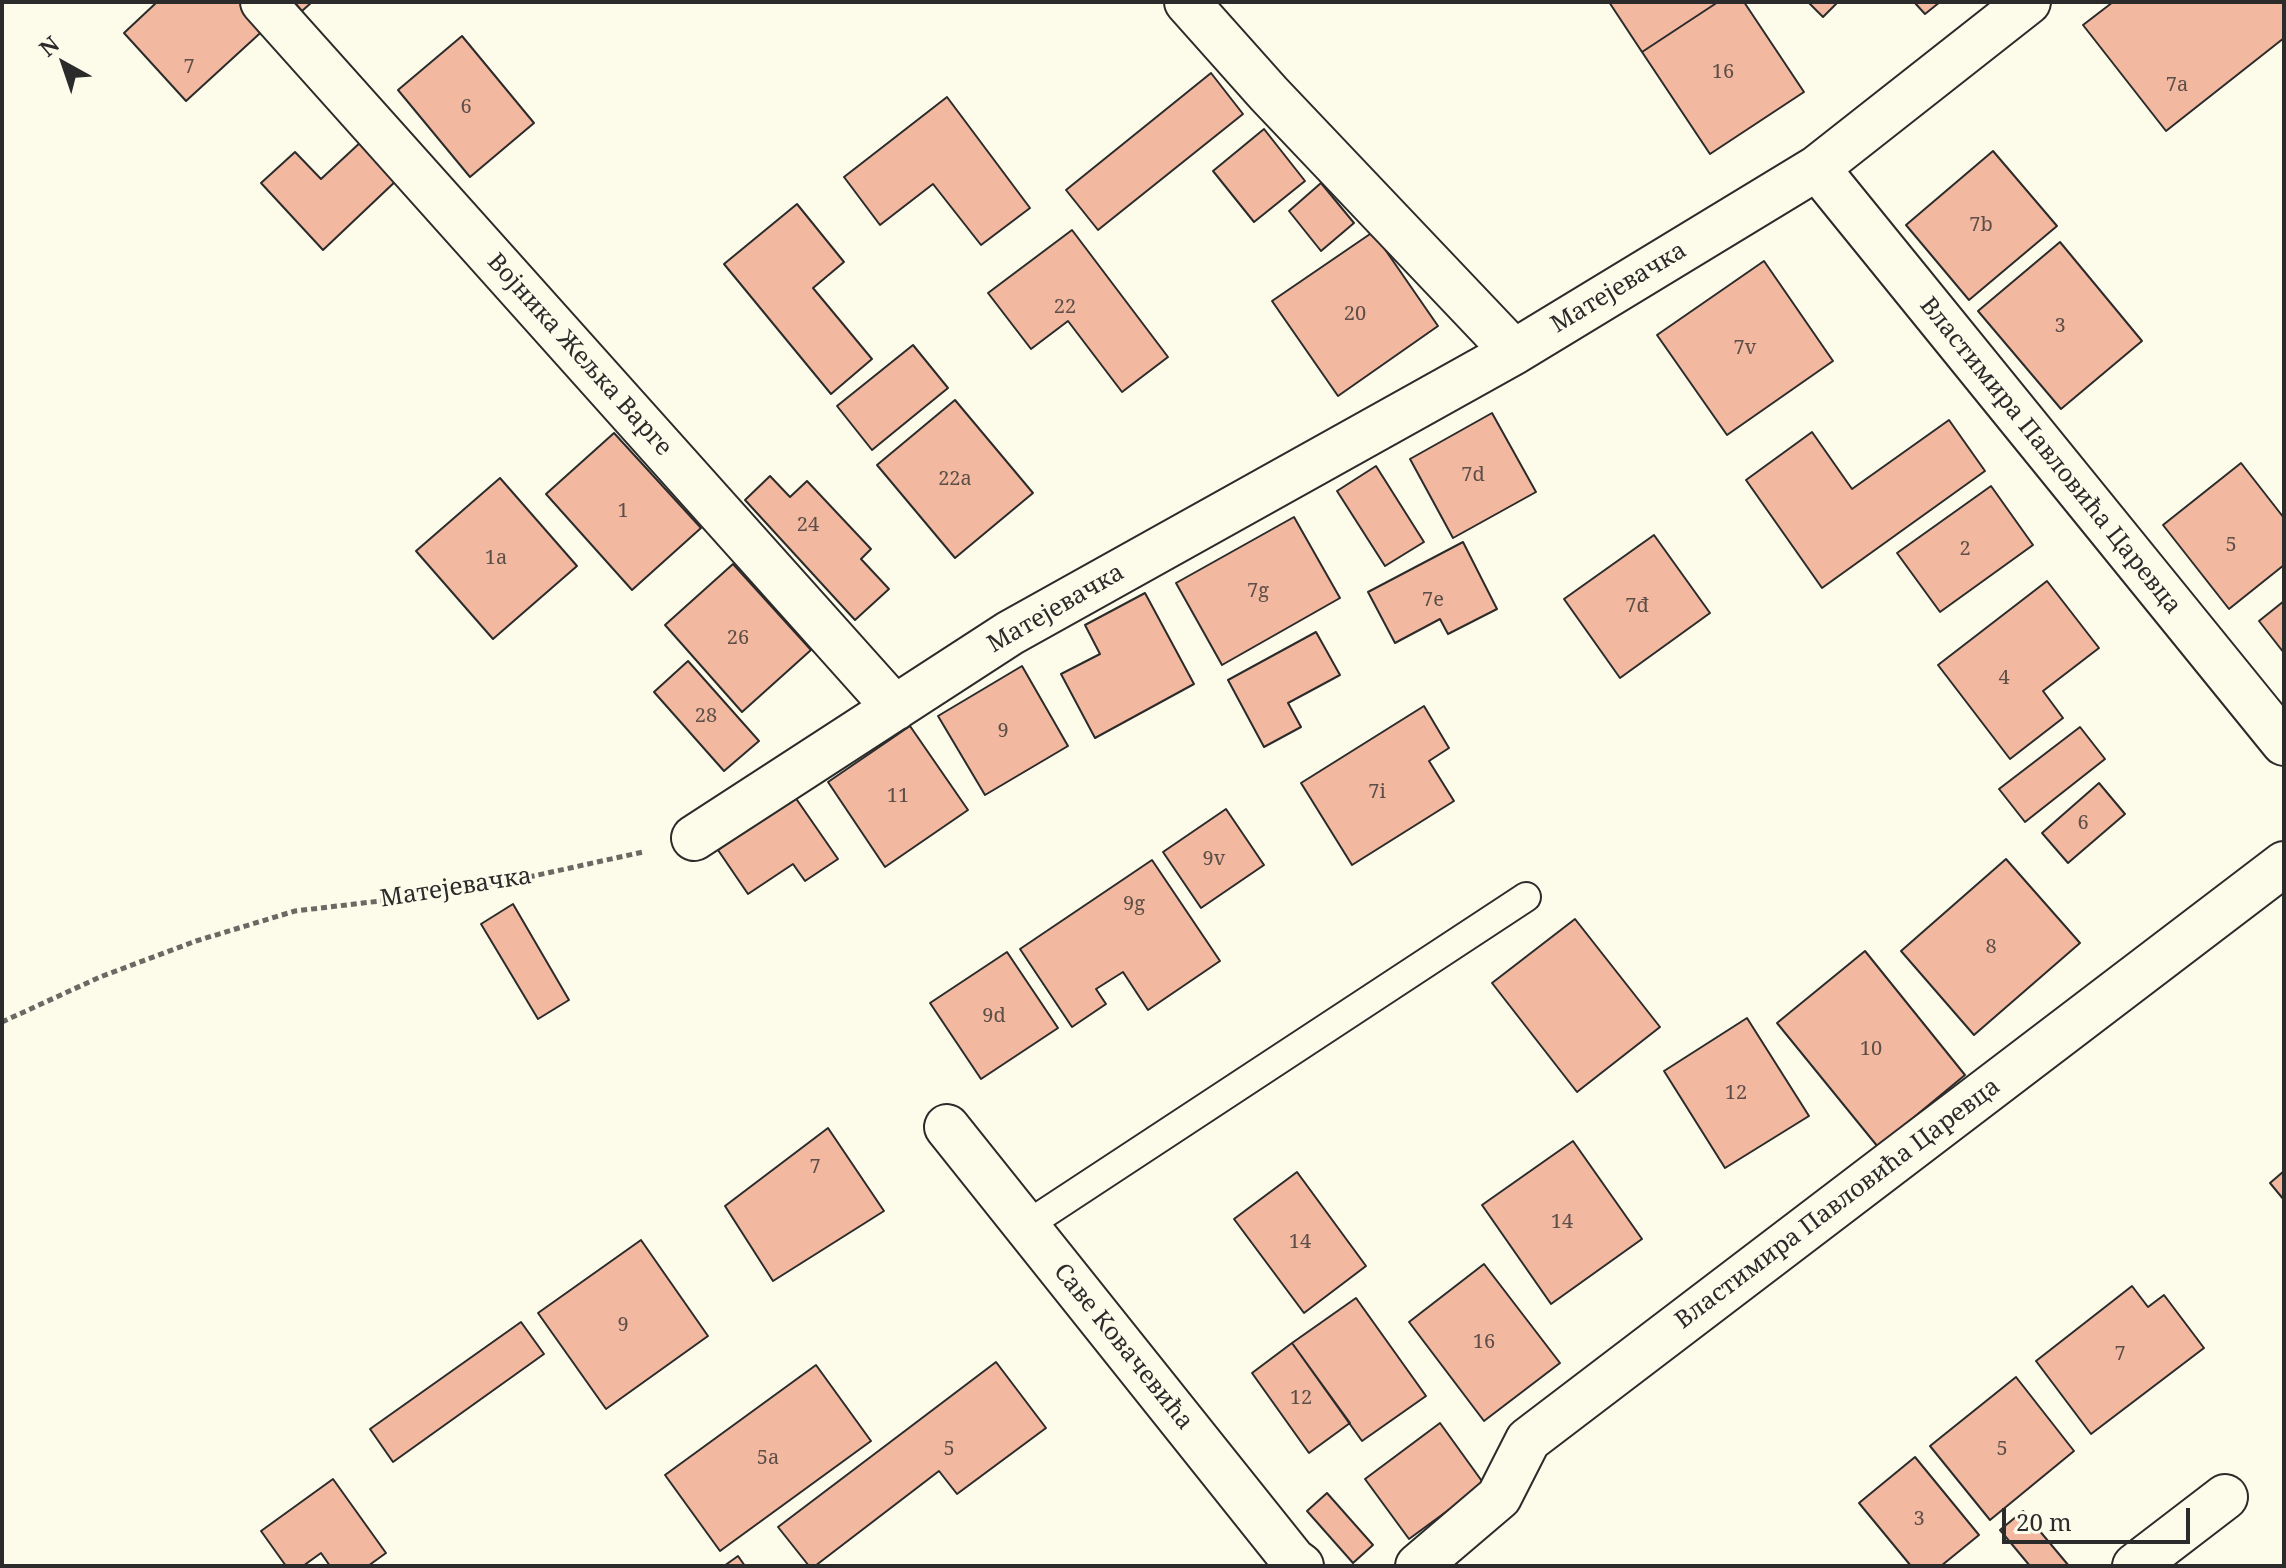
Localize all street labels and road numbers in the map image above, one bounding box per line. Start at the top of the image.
street label: Матејевачка [1546,236,1692,340]
street label: Војника Жељка Варге [481,248,677,462]
street label: Властимира Павловића Царевца [1913,292,2187,620]
street label: Матејевачка [983,558,1129,660]
street label: Матејевачка [378,862,534,914]
street label: Властимира Павловића Царевца [1670,1072,2006,1336]
street label: Саве Ковачевића [1047,1258,1199,1436]

